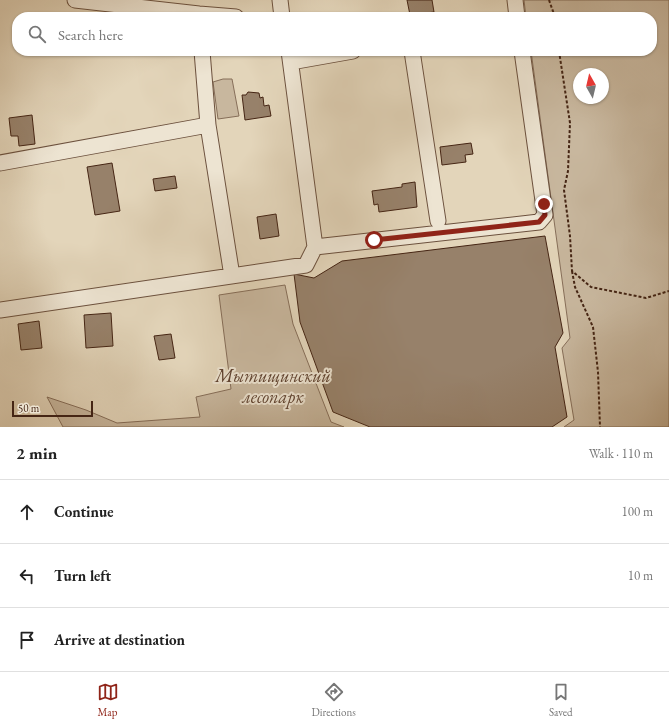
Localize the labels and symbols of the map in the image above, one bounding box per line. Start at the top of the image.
north arrow [573,68,609,104]
route end [535,195,553,213]
route start [365,231,383,249]
park label: Мытищинский лесопарк [214,364,331,409]
scale bar [12,399,93,418]

